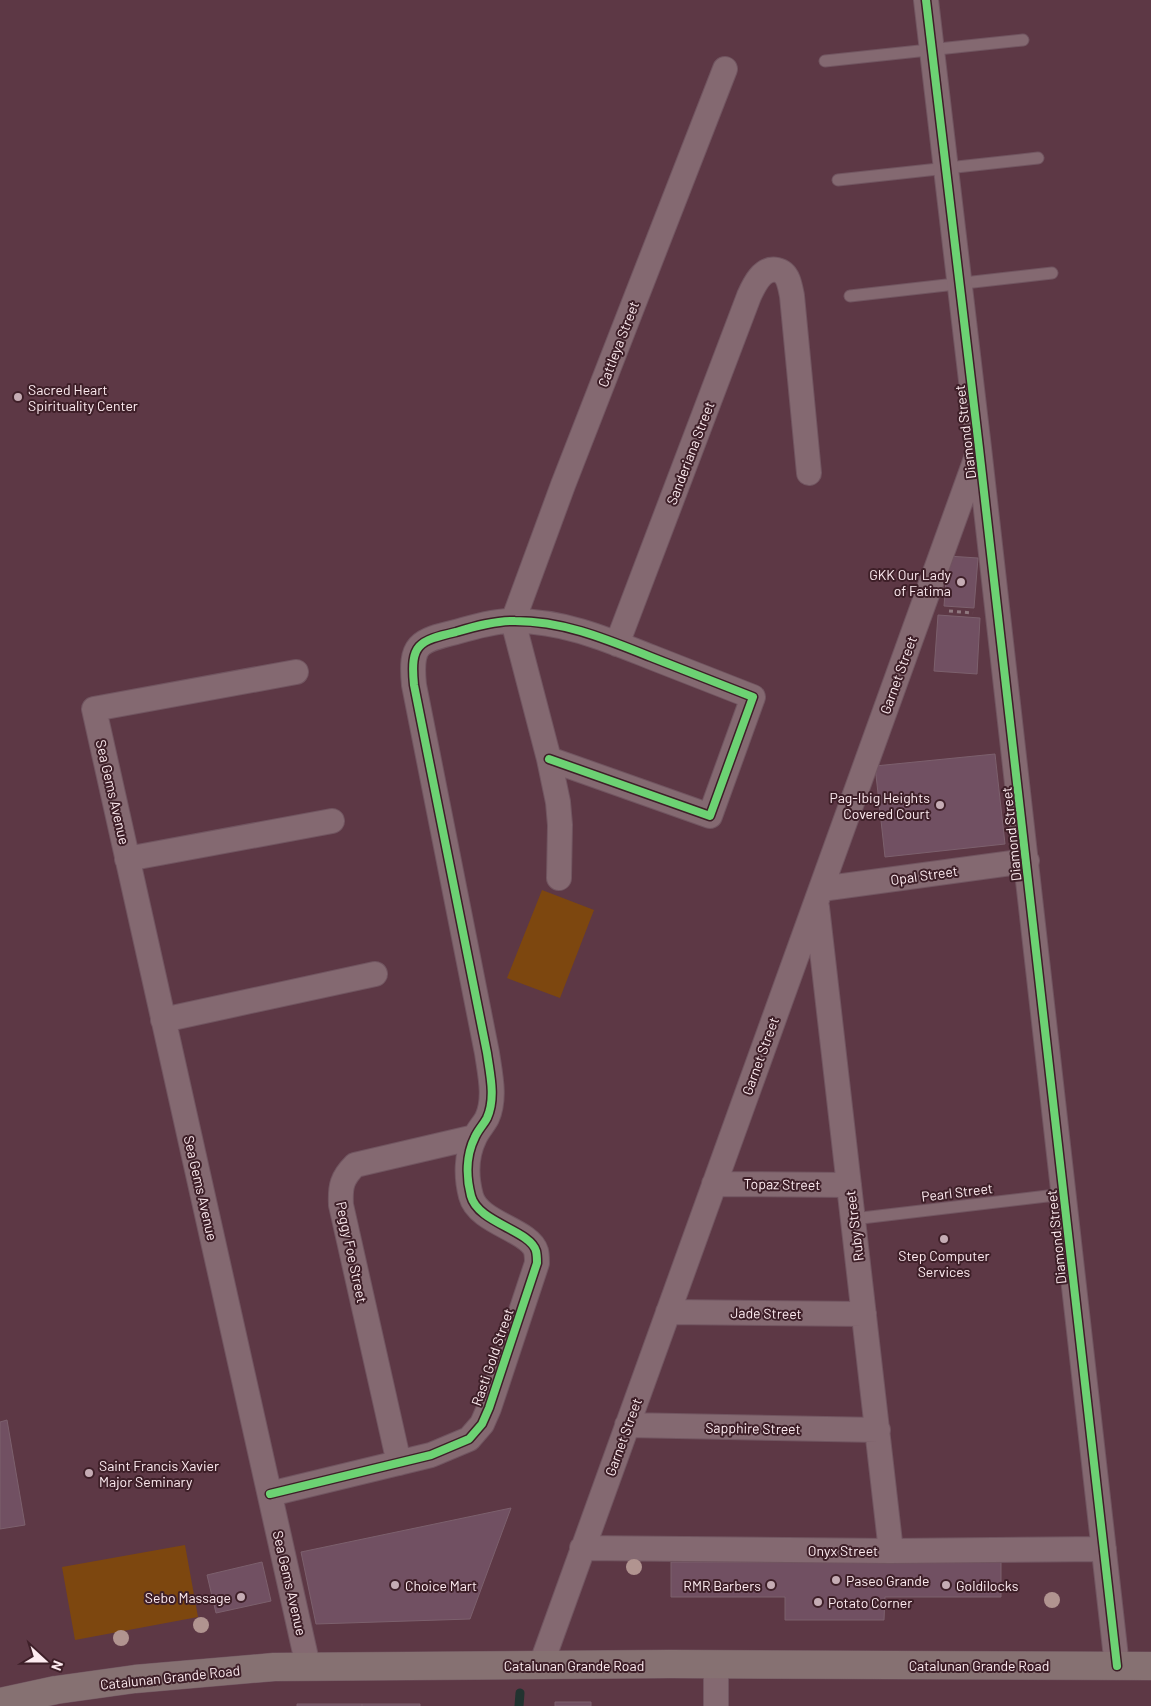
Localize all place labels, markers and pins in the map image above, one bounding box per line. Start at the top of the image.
place label: Sacred Heart Spirituality Center [28,381,138,414]
marker: Sacred Heart Spirituality Center [12,391,24,403]
place label: GKK Our Lady of Fatima [869,566,952,599]
marker: GKK Our Lady of Fatima [955,576,967,588]
place label: Pag-Ibig Heights Covered Court [829,789,930,822]
marker: Pag-Ibig Heights Covered Court [934,799,946,811]
marker: Step Computer Services [938,1233,950,1245]
place label: Step Computer Services [898,1247,990,1280]
place label: Saint Francis Xavier Major Seminary [99,1457,219,1490]
marker: Saint Francis Xavier Major Seminary [83,1467,95,1479]
place label: Paseo Grande [846,1572,929,1589]
marker: Paseo Grande [830,1574,842,1586]
place label: Choice Mart [405,1577,477,1594]
place label: RMR Barbers [683,1577,761,1594]
place label: Goldilocks [956,1577,1019,1594]
marker: Choice Mart [389,1579,401,1591]
marker: RMR Barbers [765,1579,777,1591]
marker: Goldilocks [940,1579,952,1591]
place label: Sebo Massage [145,1589,231,1606]
marker: Sebo Massage [235,1591,247,1603]
place label: Potato Corner [828,1594,912,1611]
marker: Potato Corner [812,1596,824,1608]

